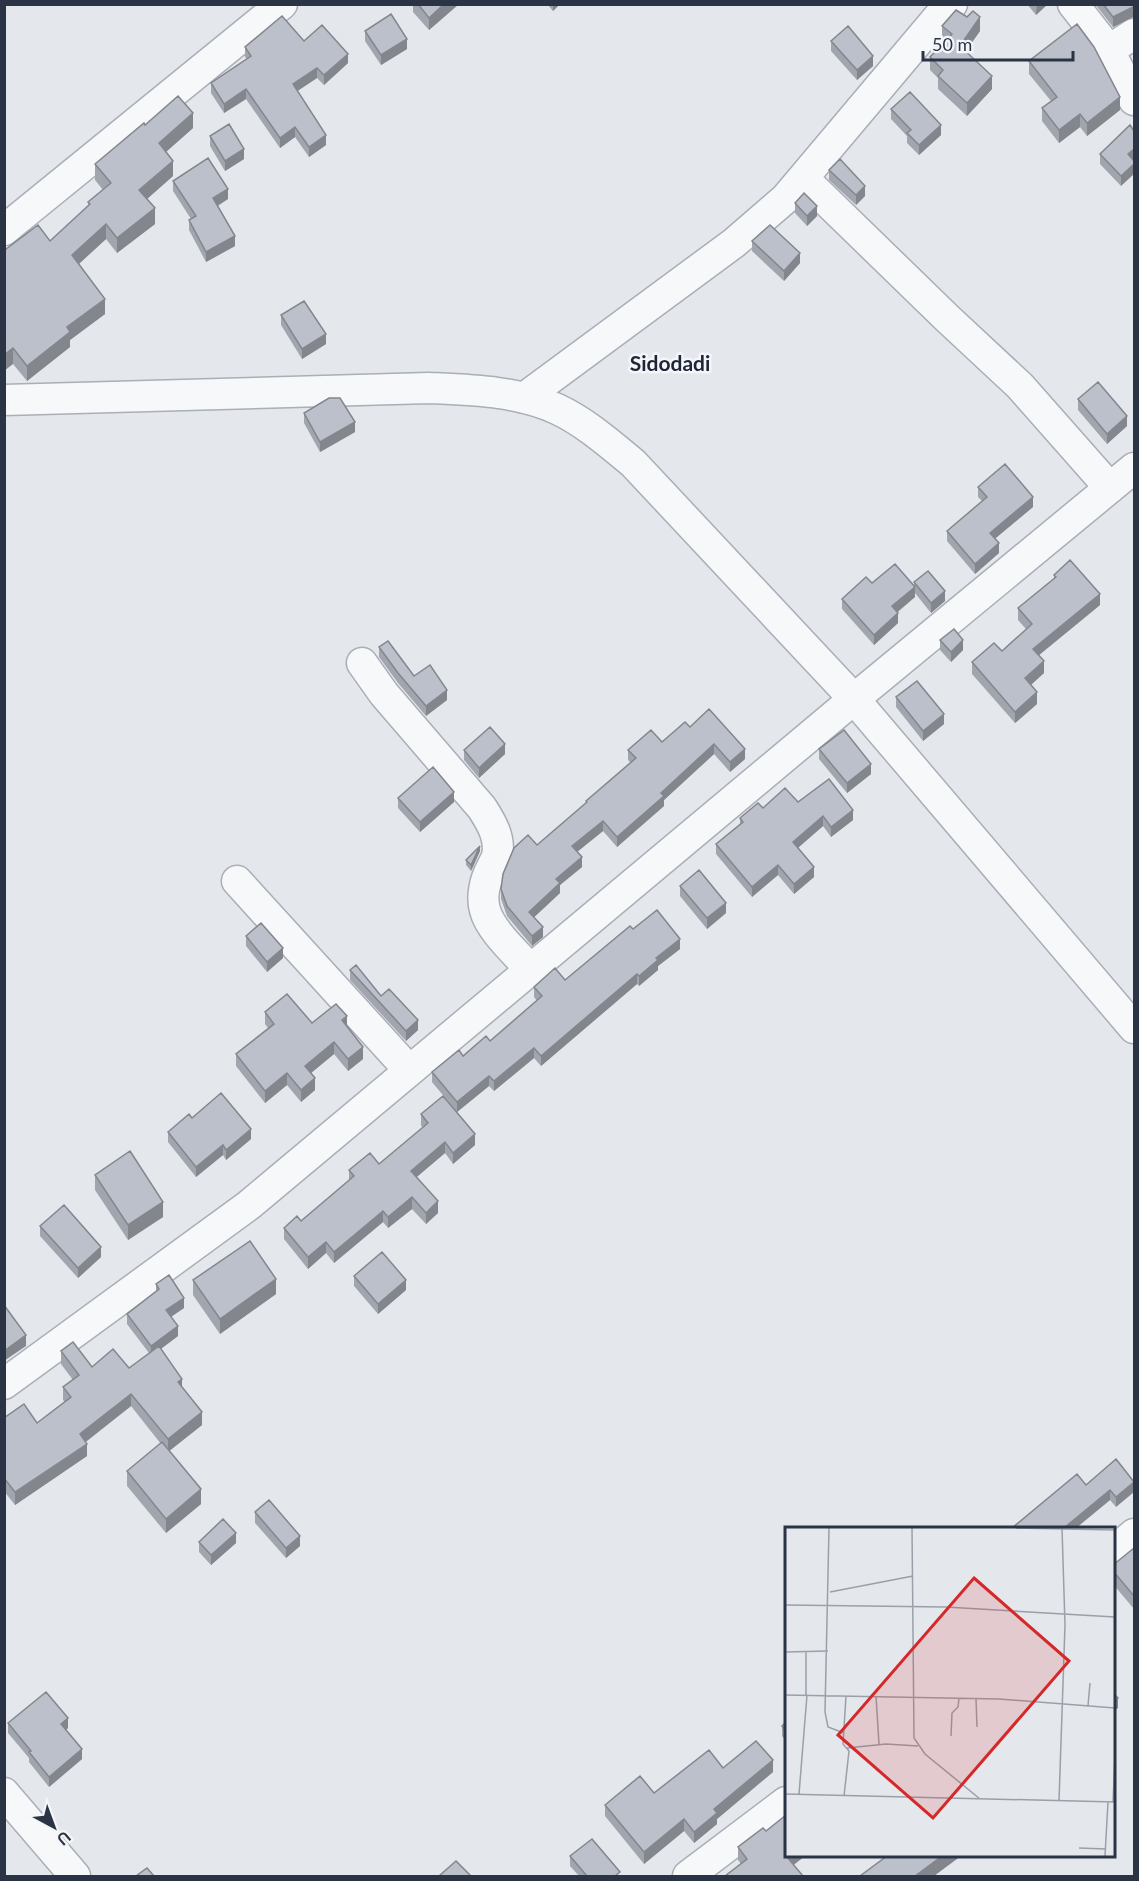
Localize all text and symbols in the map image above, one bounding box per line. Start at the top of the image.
scale bar [923,24,1073,62]
text: 50 m [932,33,972,55]
district label: Sidodadi [630,350,710,375]
inset map [785,1527,1115,1857]
north arrow [24,1797,84,1857]
text: U [53,1828,75,1850]

